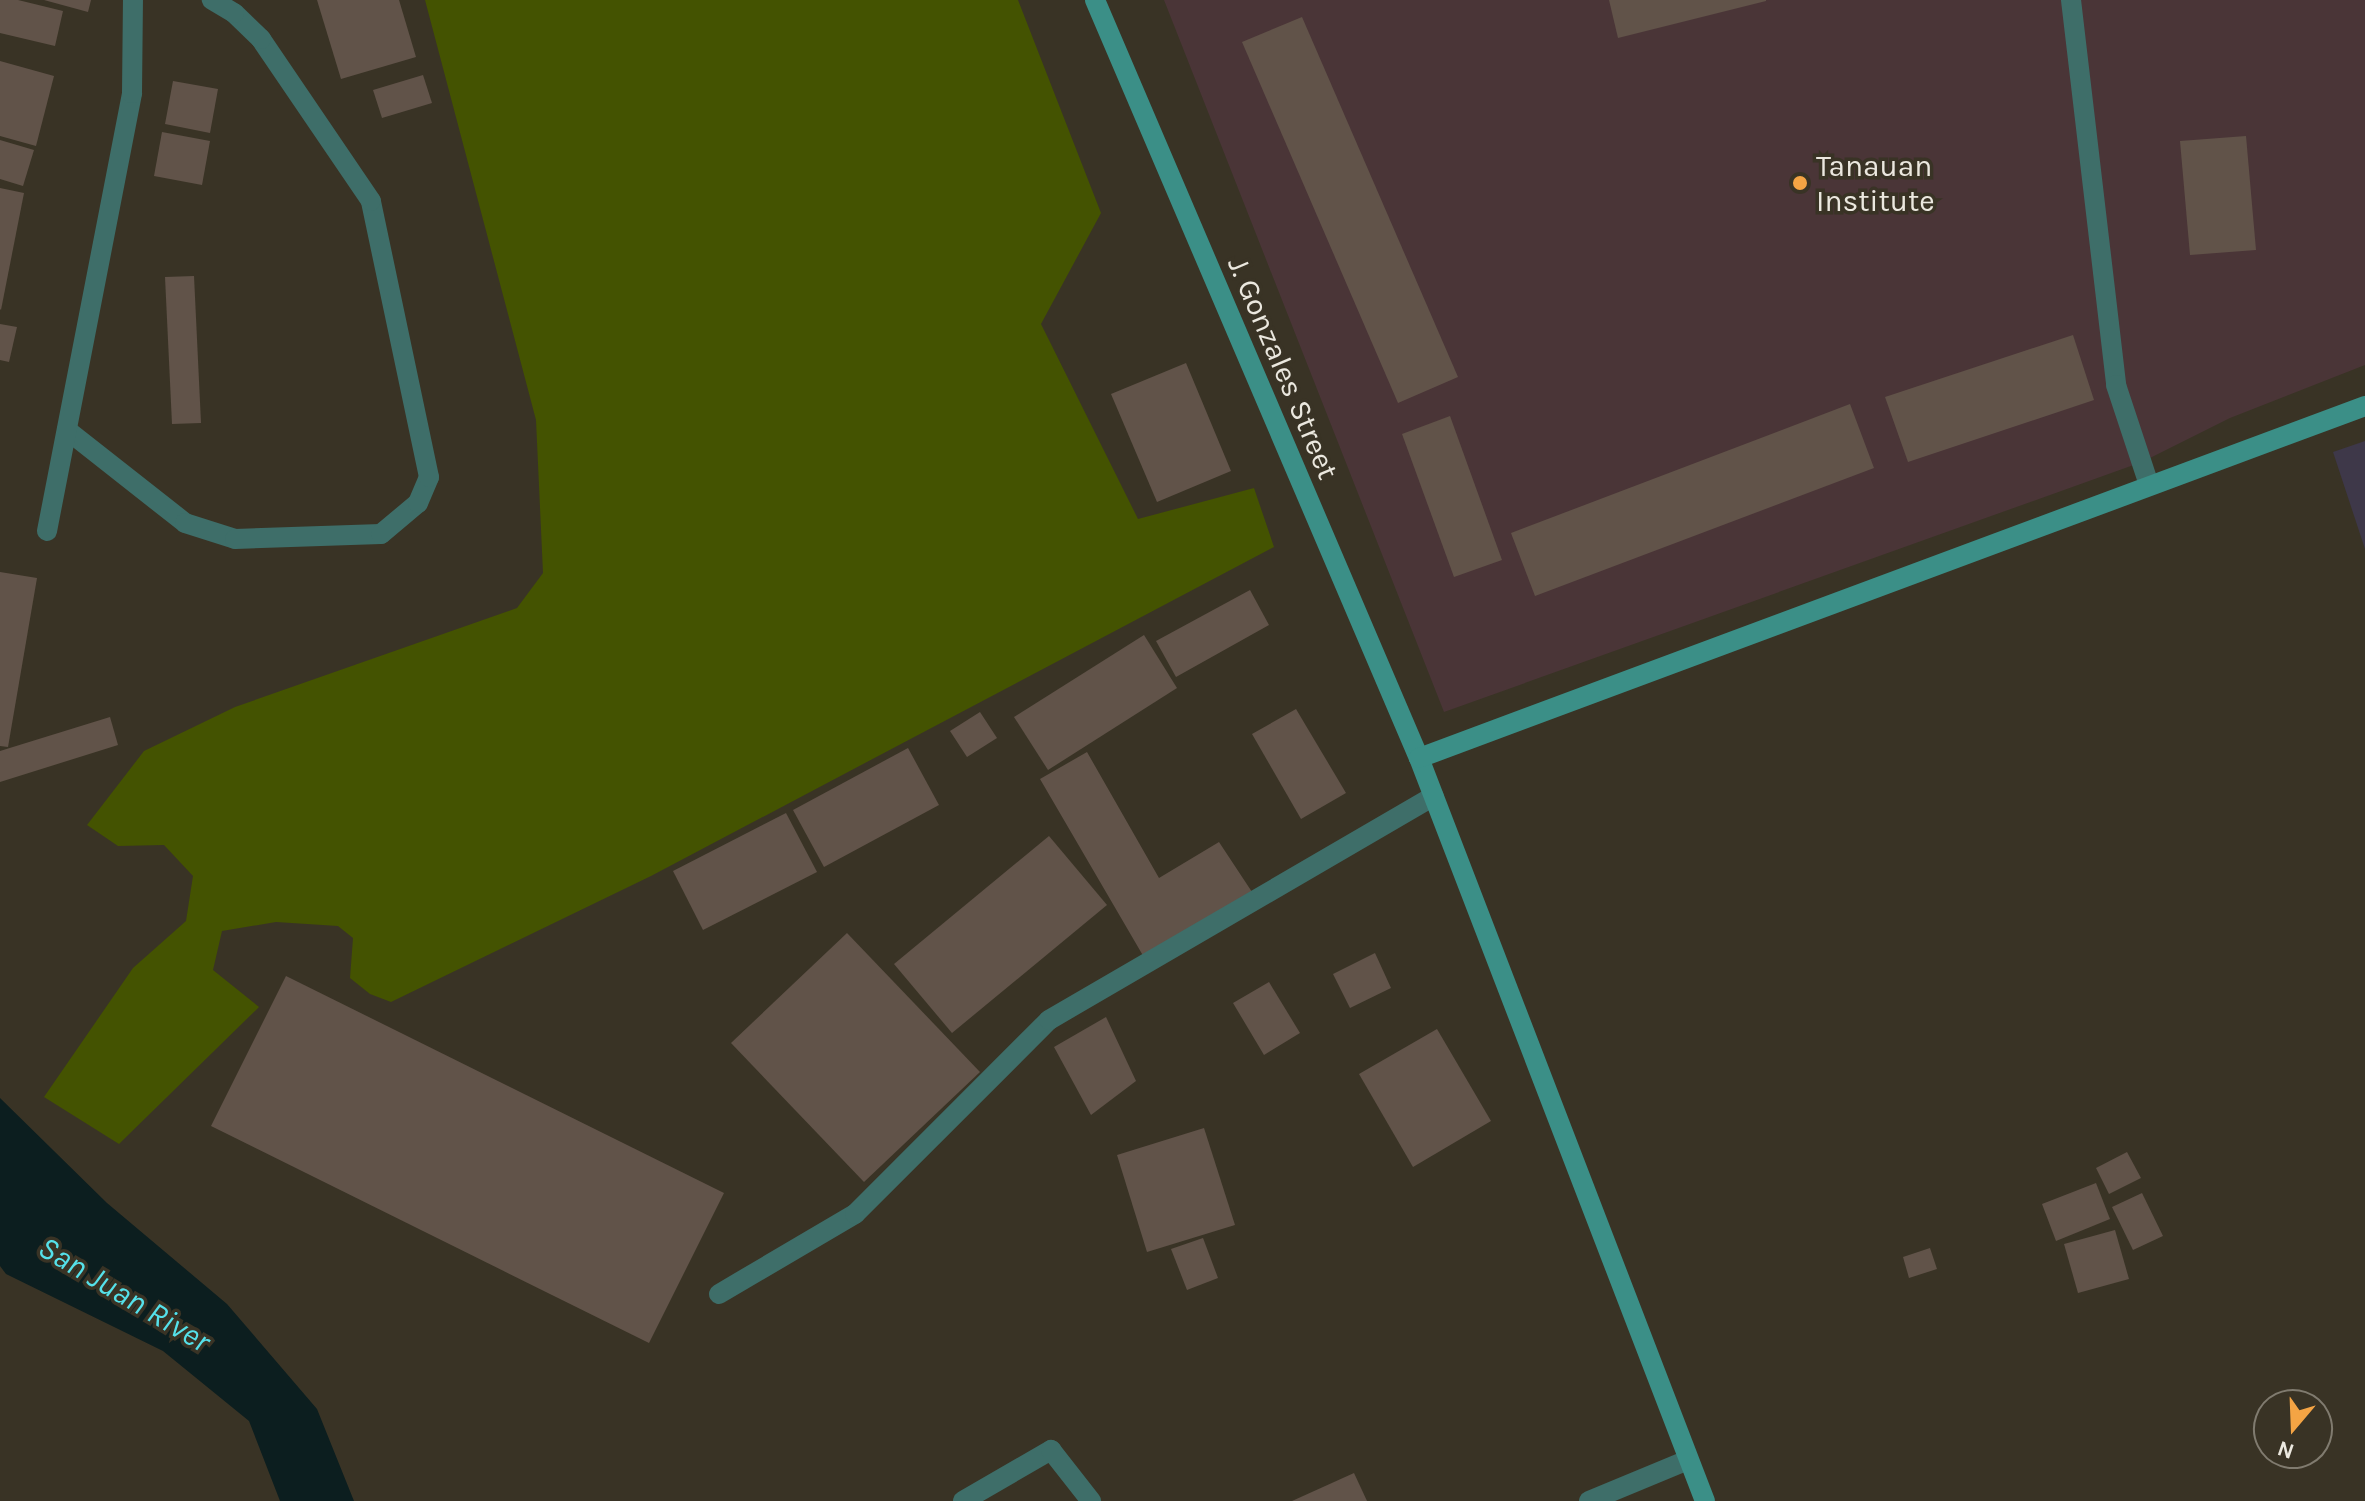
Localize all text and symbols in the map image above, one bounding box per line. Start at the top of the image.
place label: Tanauan Institute [1816,148,1935,218]
marker: Tanauan Institute [1791,174,1809,192]
street label: J. Gonzales Street [1220,251,1346,485]
water label: San Juan River [31,1229,217,1361]
north arrow [2253,1389,2333,1469]
text: N [2274,1435,2298,1465]

